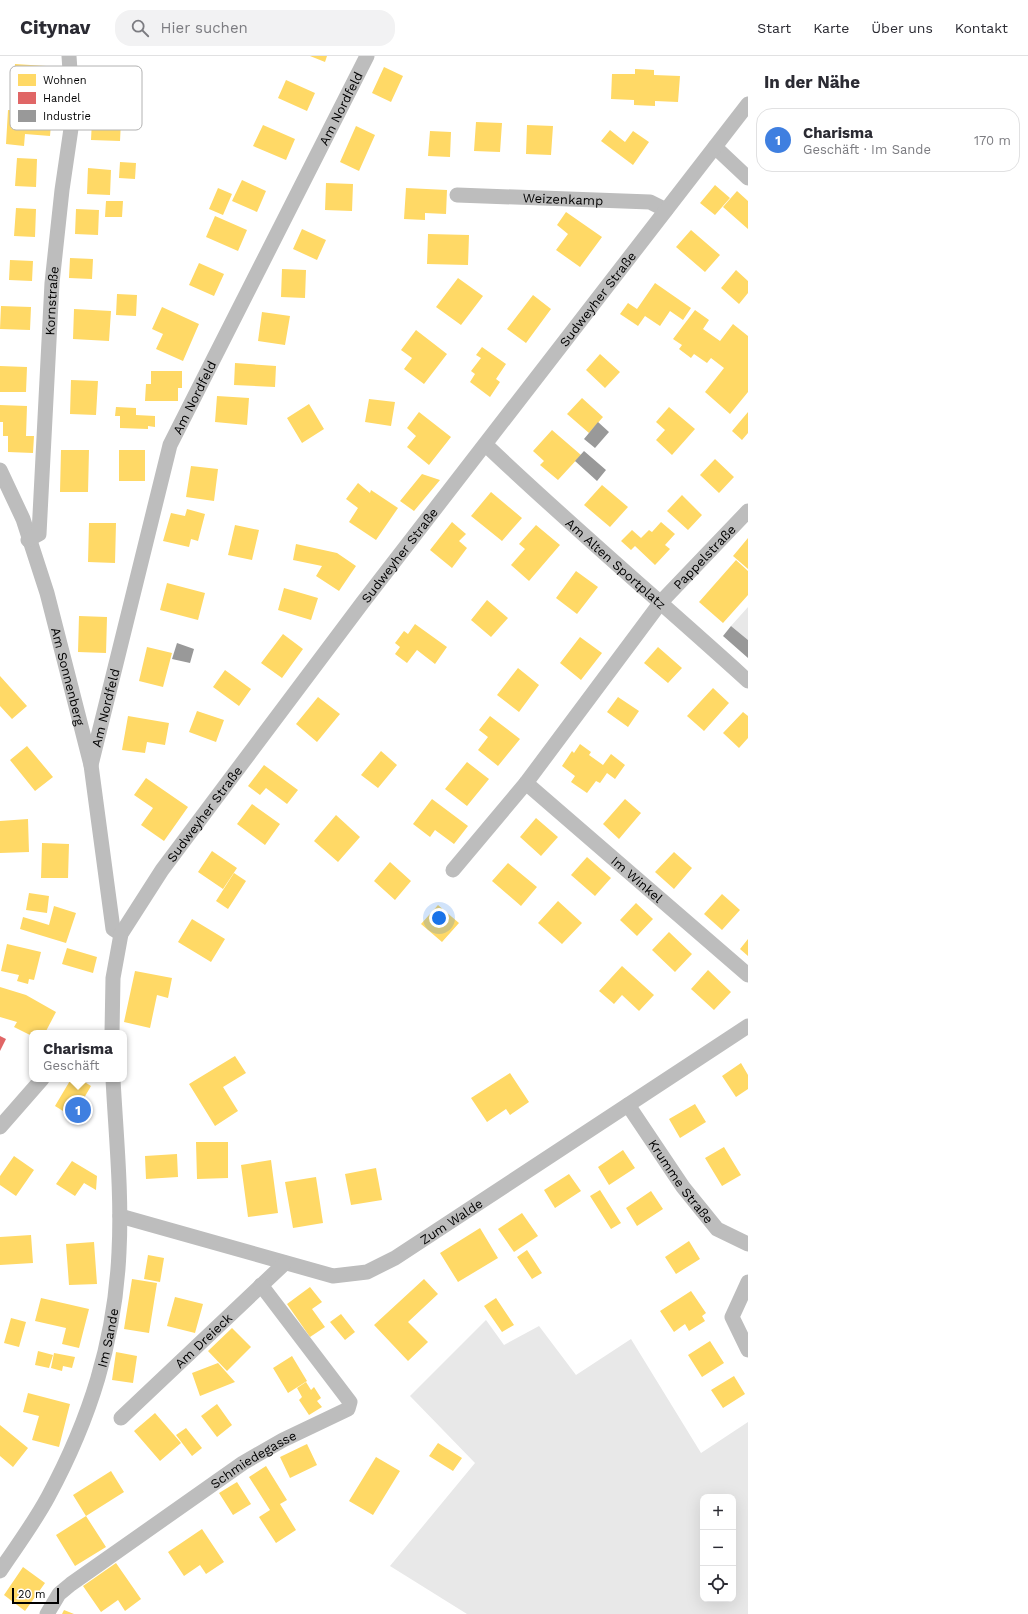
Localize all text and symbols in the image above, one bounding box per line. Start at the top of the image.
search box [115,10,395,46]
text: Citynav [20,16,91,39]
icon: search [129,17,151,39]
text: Hier suchen [161,19,248,37]
text: Start [757,20,791,36]
text: Karte [813,20,849,36]
text: Über uns [871,20,933,36]
text: Kontakt [955,20,1008,36]
legend [10,66,142,130]
street label: Am Nordfeld [316,69,365,148]
text: In der Nähe [764,72,860,92]
text: Wohnen [43,74,87,87]
text: Handel [43,92,81,105]
text: Industrie [43,110,91,123]
text: Charisma [803,124,873,142]
text: 1 [775,133,781,148]
text: 170 m [974,133,1011,148]
text: Geschäft · Im Sande [803,142,931,157]
street label: Weizenkamp [522,190,603,208]
street label: Sudweyher Straße [556,248,639,349]
street label: Kornstraße [42,265,61,336]
street label: Am Nordfeld [169,358,219,437]
street label: Sudweyher Straße [358,505,441,606]
street label: Am Alten Sportplatz [563,515,669,612]
street label: Pappelstraße [670,521,739,592]
street label: Am Sonnenberg [49,626,88,727]
street label: Am Nordfeld [88,667,122,749]
street label: Sudweyher Straße [163,763,245,865]
street label: Im Winkel [608,853,666,905]
your location [429,908,449,928]
popup [29,1030,127,1082]
text: Charisma [43,1040,113,1058]
text: Geschäft [43,1058,99,1073]
pin: 1 [65,1095,91,1125]
street label: Krumme Straße [646,1136,717,1226]
street label: Zum Walde [417,1195,485,1247]
street label: Im Sande [94,1307,121,1369]
street label: Am Dreieck [171,1309,235,1371]
street label: Schmiedegasse [207,1427,299,1491]
map controls [700,1494,736,1602]
button: + [700,1494,736,1530]
button: − [700,1530,736,1566]
button: locate [700,1566,736,1602]
scale bar [12,1586,59,1605]
text: 20 m [18,1588,46,1601]

